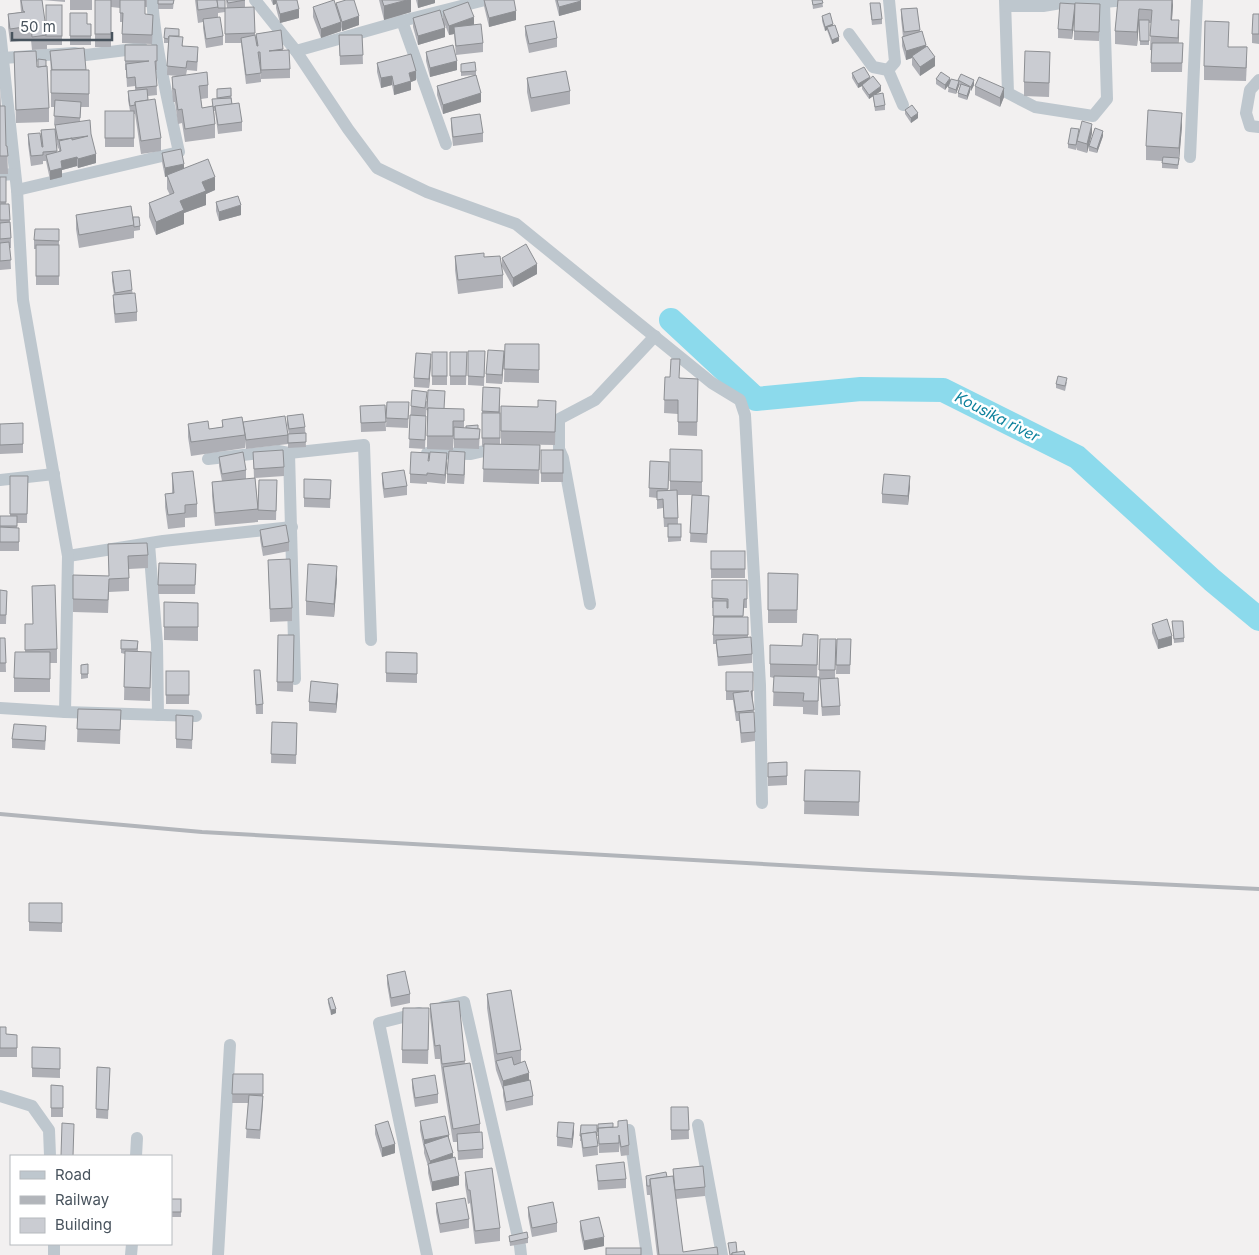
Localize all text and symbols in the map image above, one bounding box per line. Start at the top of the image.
scale bar [12,10,112,42]
text: 50 m [20,17,56,36]
water label: Kousika river [952,387,1043,446]
legend [10,1155,172,1245]
text: Road [55,1165,91,1184]
text: Railway [55,1190,110,1209]
text: Building [55,1215,112,1234]

